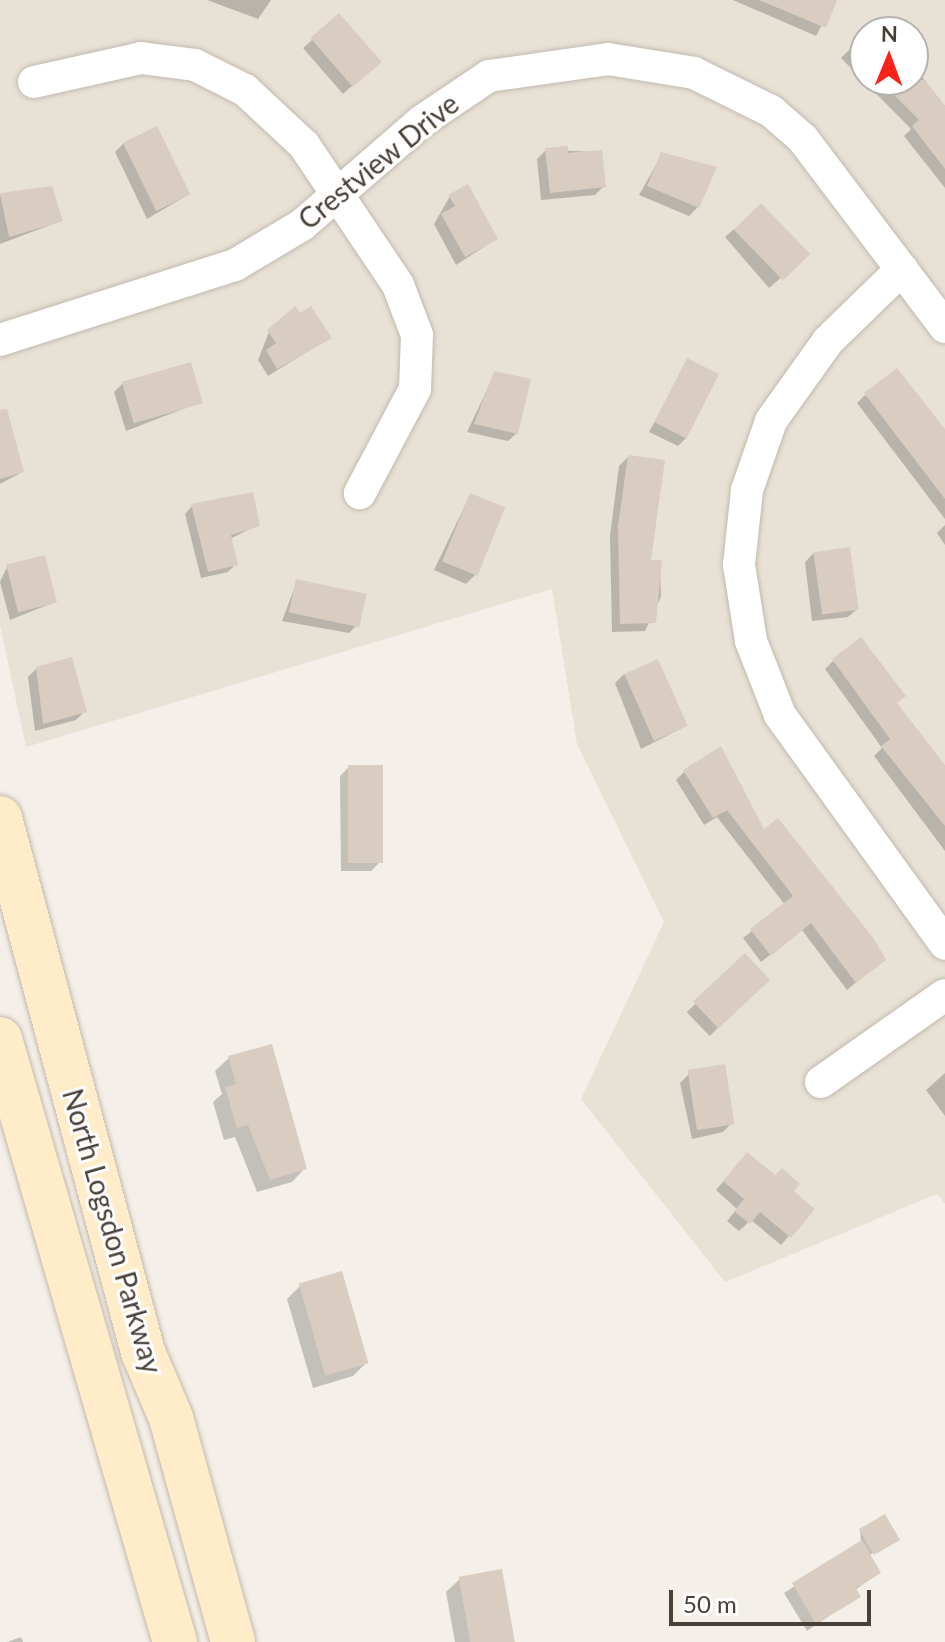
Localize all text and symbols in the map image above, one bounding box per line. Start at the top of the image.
north arrow [849,16,929,96]
text: N [881,20,898,47]
street label: Crestview Drive [291,86,465,236]
street label: North Logsdon Parkway [56,1085,170,1377]
scale bar [673,1574,875,1624]
text: 50 m [683,1589,737,1618]

